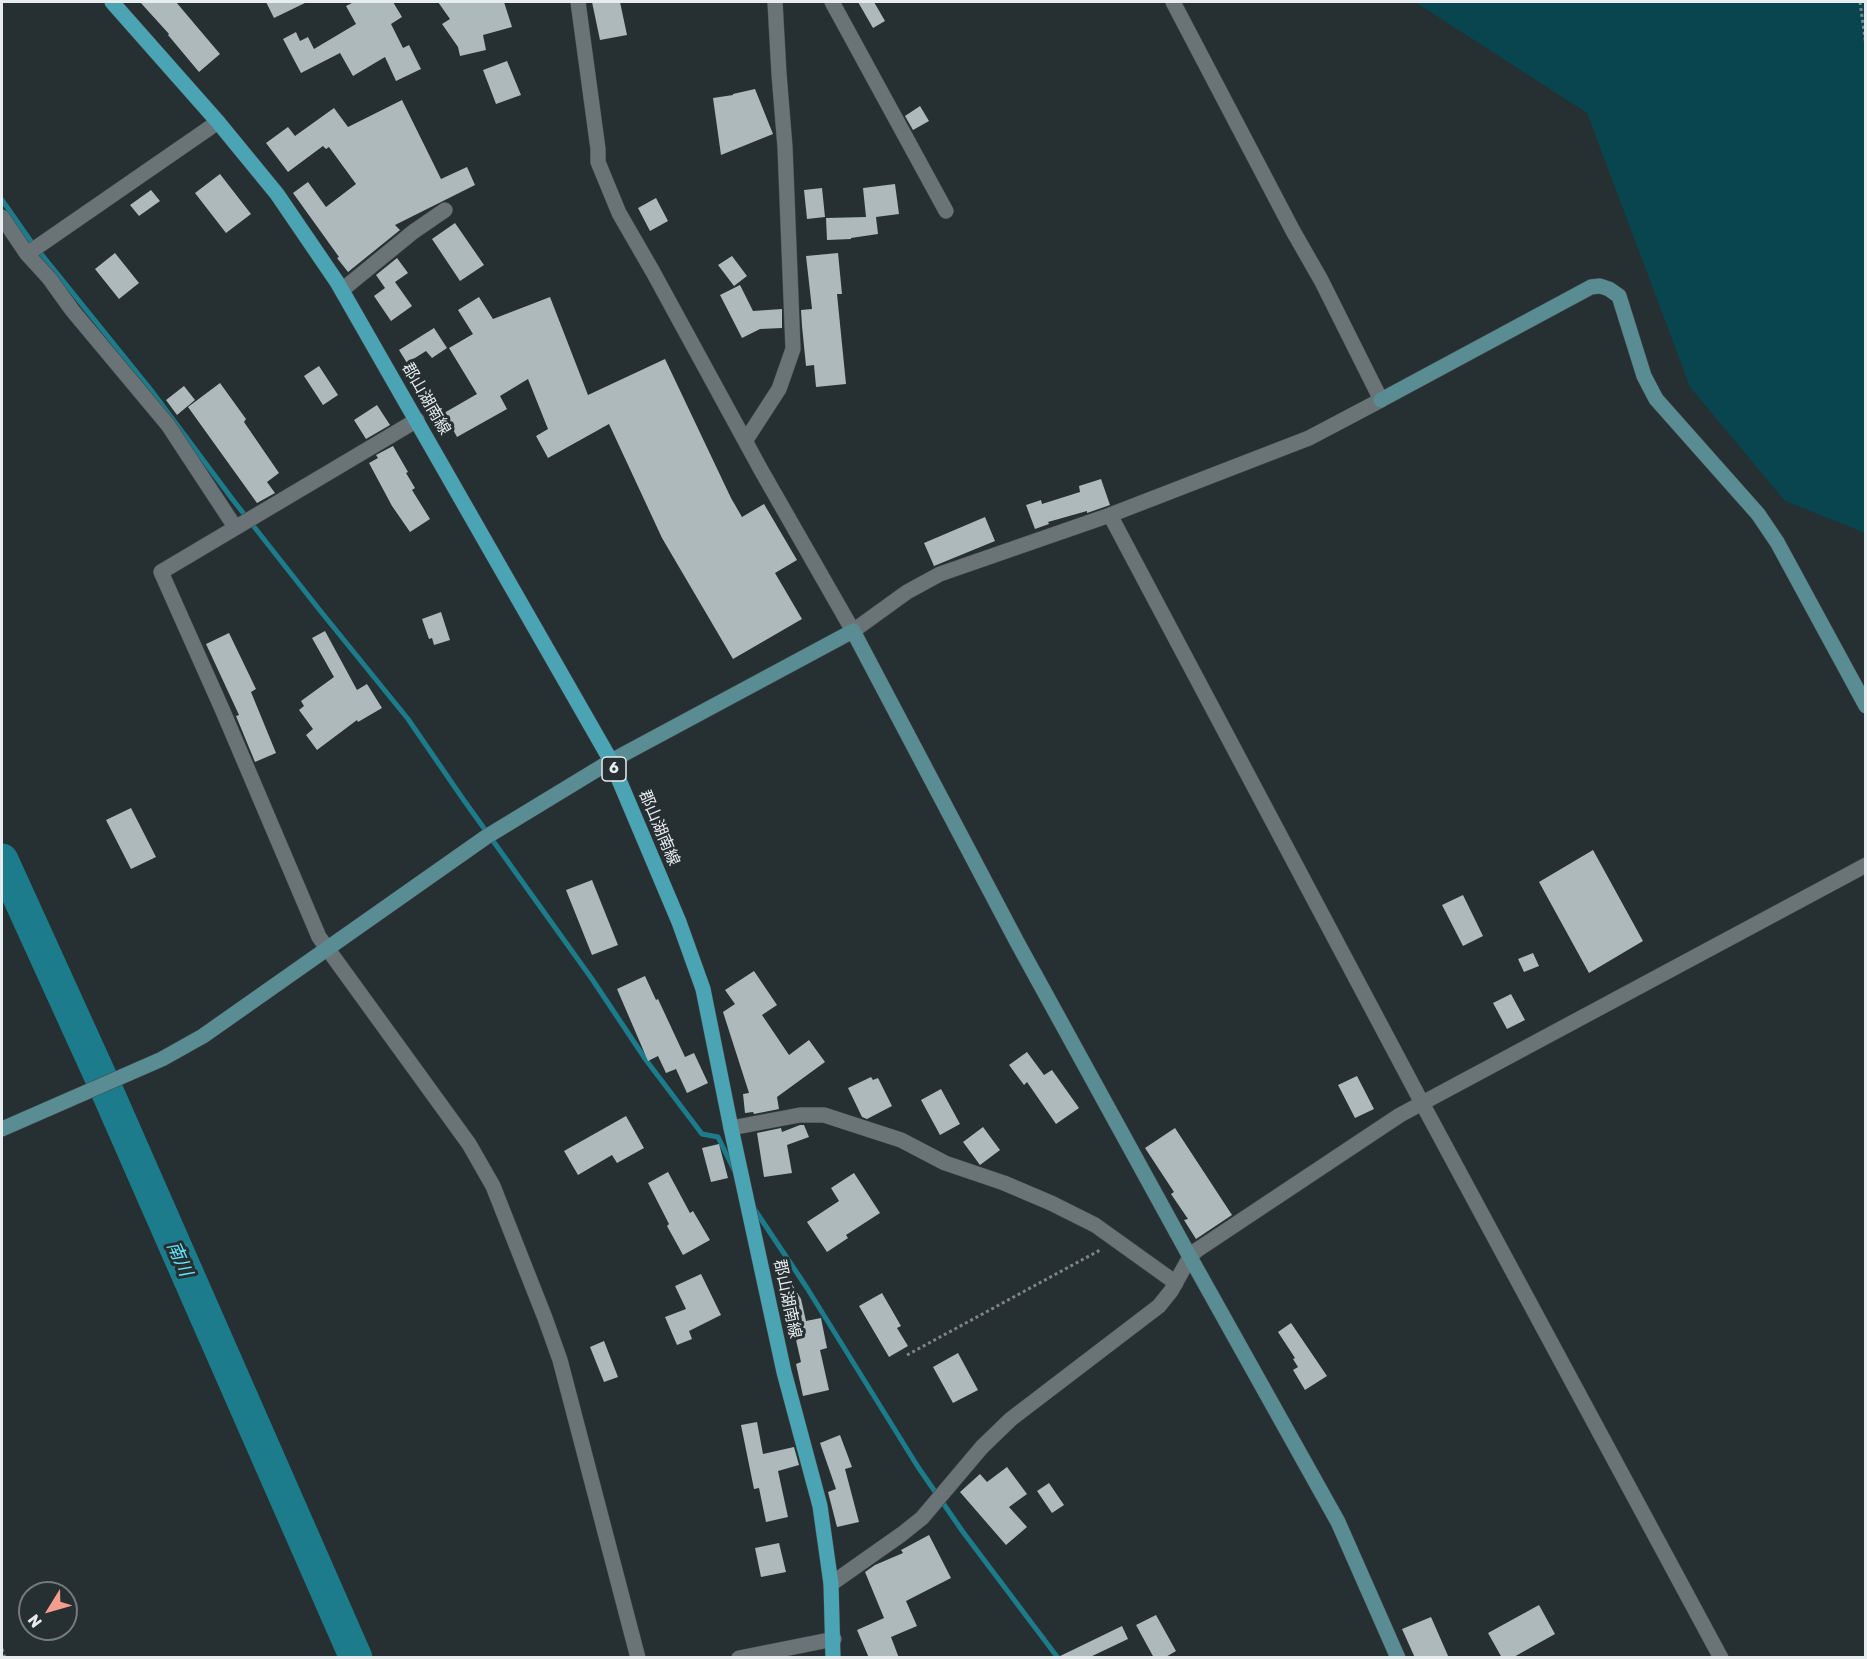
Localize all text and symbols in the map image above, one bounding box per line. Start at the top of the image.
street label: 郡山湖南線 [398,360,454,438]
road number: 6 [602,757,626,781]
street label: 郡山湖南線 [635,787,683,869]
water label: 南川 [162,1238,196,1280]
street label: 郡山湖南線 [769,1258,805,1340]
north arrow [18,1581,78,1641]
text: N [24,1611,46,1631]

